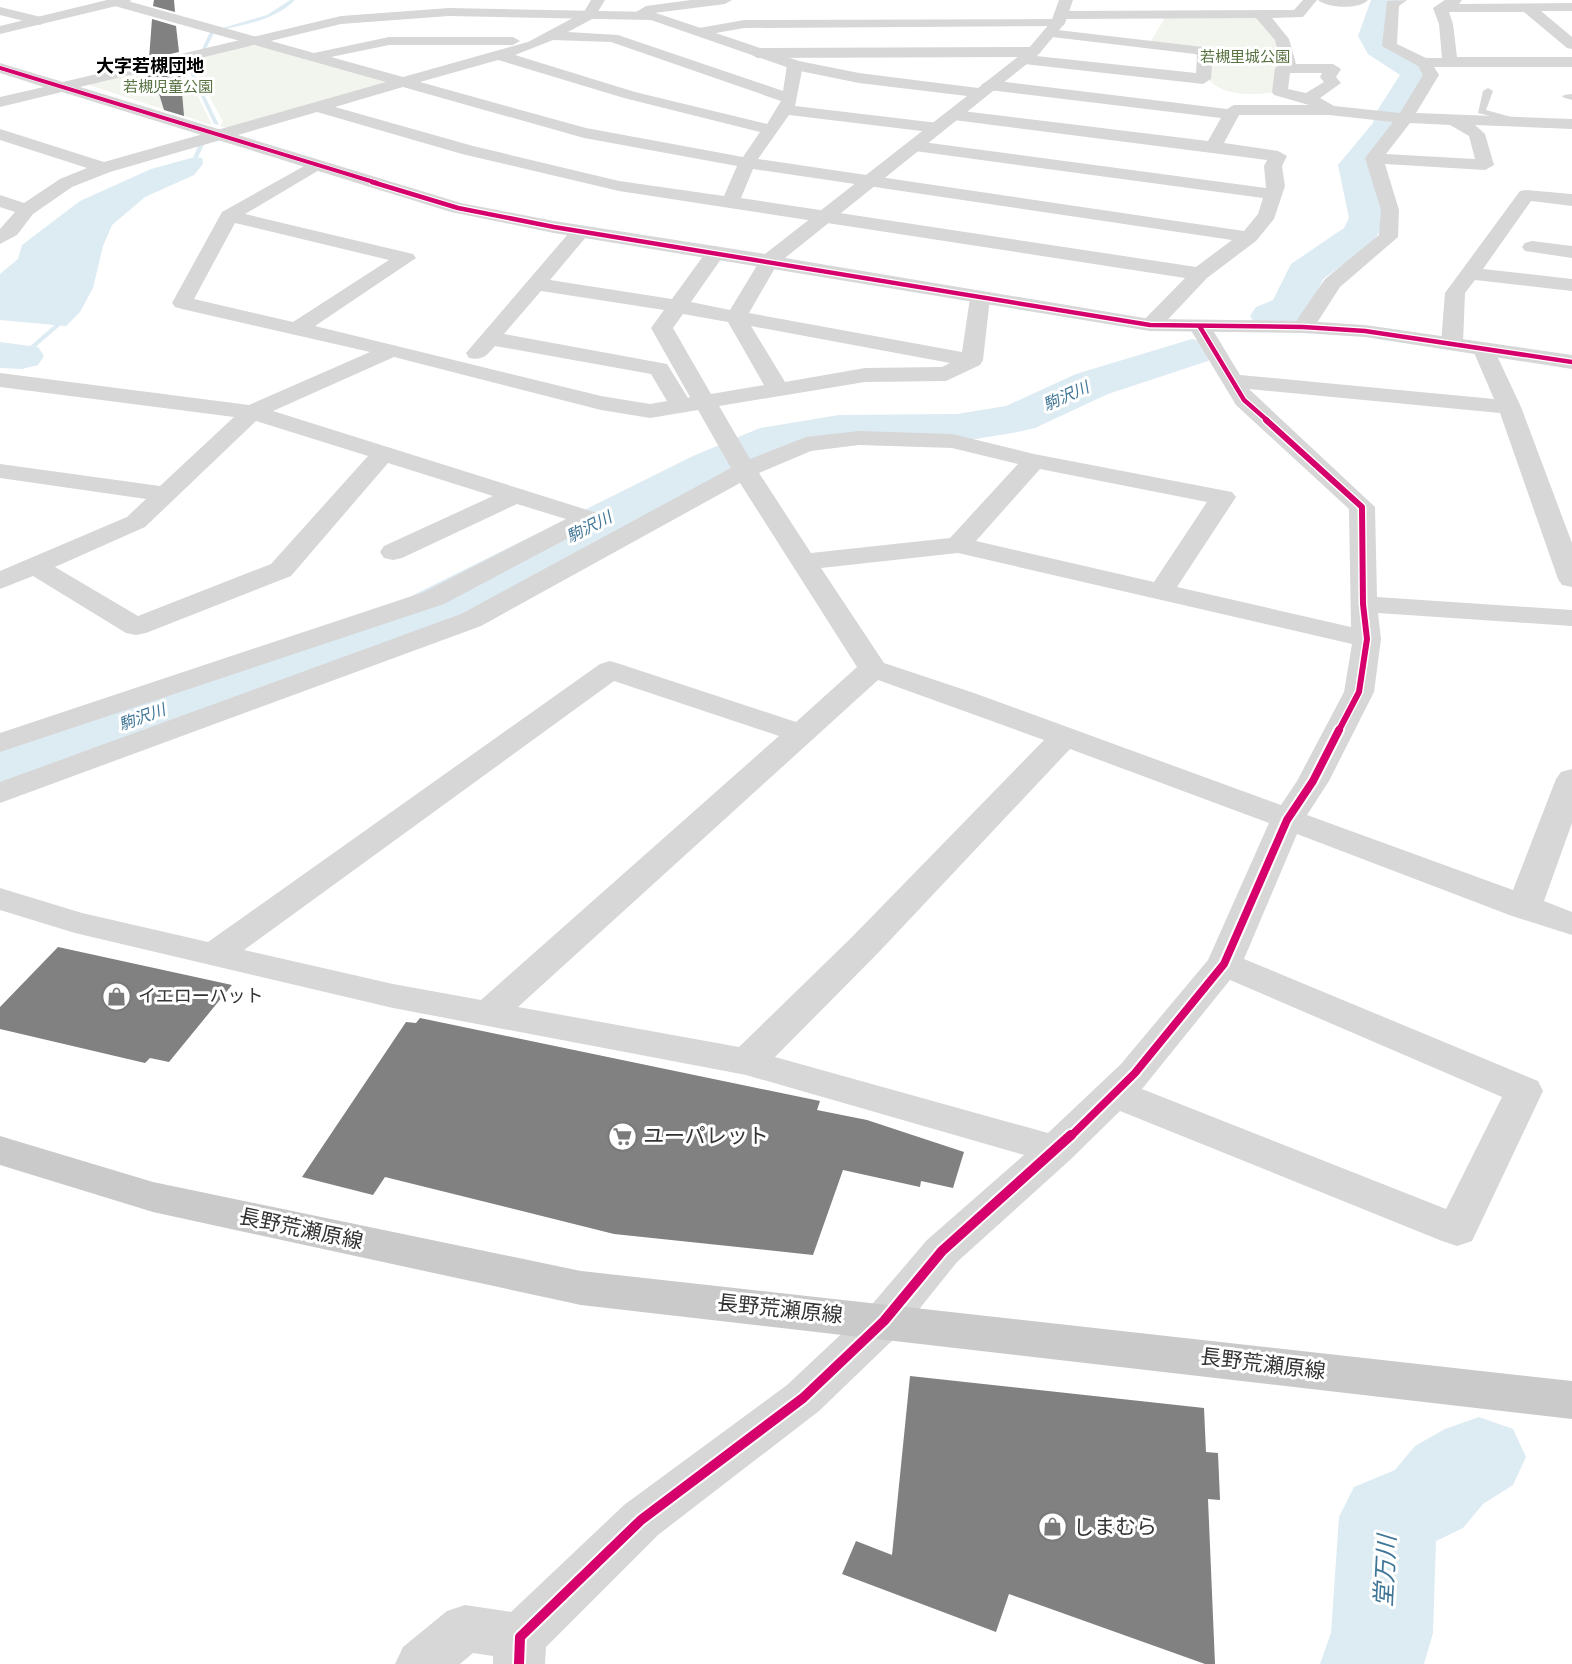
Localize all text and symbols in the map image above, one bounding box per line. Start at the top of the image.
park label: 若槻里城公園 [1200,47,1290,67]
district label: 大字若槻団地 [96,54,204,78]
park label: 若槻児童公園 [123,77,213,97]
water label: 駒沢川 [1040,376,1094,415]
water label: 駒沢川 [563,506,617,547]
water label: 駒沢川 [116,698,170,735]
shop icon: イエローハット [101,980,133,1012]
place label: イエローハット [138,984,263,1008]
supermarket icon: ユーパレット [606,1120,638,1152]
place label: ユーパレット [643,1122,769,1150]
street label: 長野荒瀬原線 [236,1202,366,1256]
street label: 長野荒瀬原線 [716,1288,844,1330]
street label: 長野荒瀬原線 [1199,1342,1327,1386]
shop icon: しまむら [1036,1511,1068,1543]
place label: しまむら [1073,1513,1157,1541]
water label: 堂万川 [1368,1531,1403,1608]

